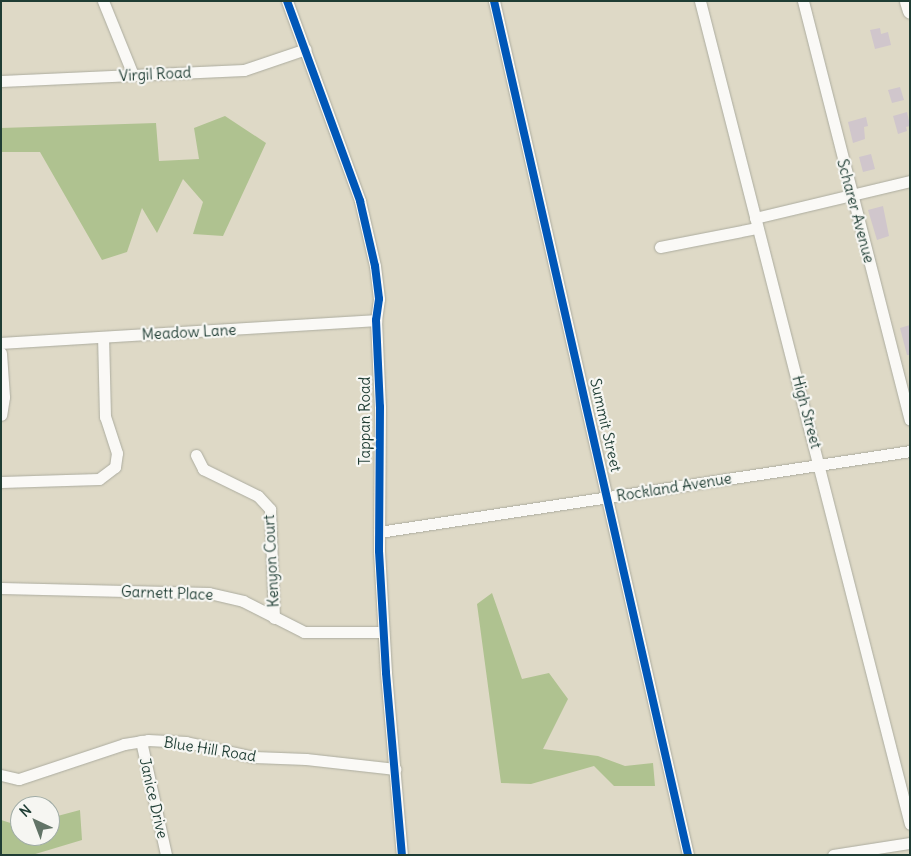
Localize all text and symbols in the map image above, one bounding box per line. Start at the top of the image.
street label: Virgil Road [118,63,192,85]
street label: Scharer Avenue [833,157,879,265]
street label: Meadow Lane [141,321,237,343]
street label: High Street [789,374,825,450]
street label: Summit Street [586,376,626,474]
street label: Tappan Road [356,377,374,465]
street label: Rockland Avenue [615,469,733,505]
street label: Kenyon Court [260,514,282,608]
street label: Garnett Place [121,582,213,604]
street label: Blue Hill Road [163,733,257,765]
street label: Janice Drive [136,756,172,840]
north arrow [10,796,60,846]
text: N [16,801,35,821]

